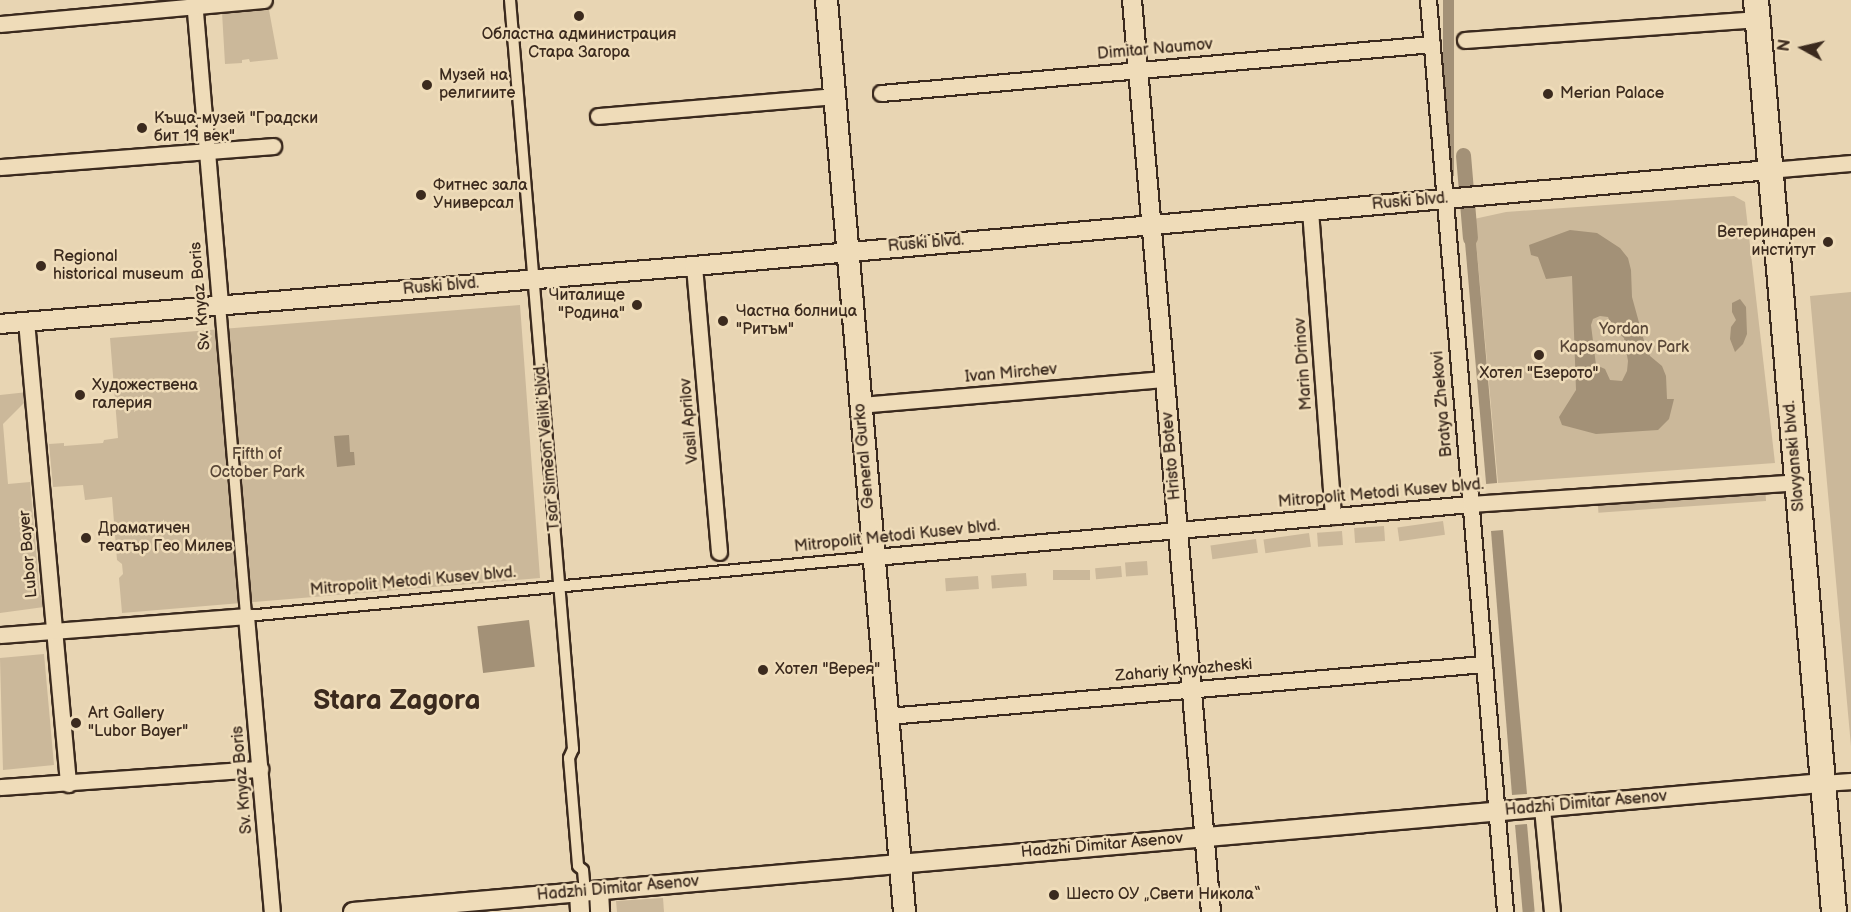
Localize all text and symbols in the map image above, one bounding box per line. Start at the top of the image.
marker: Областна администрация Стара Загора [572,9,586,23]
north arrow [1773,18,1833,78]
place label: Областна администрация Стара Загора [482,25,676,63]
street label: Dimitar Naumov [1096,35,1214,65]
text: N [1774,38,1795,53]
place label: Музей на религиите [439,66,515,104]
marker: Музей на религиите [420,78,434,92]
place label: Merian Palace [1560,84,1664,104]
marker: Merian Palace [1541,87,1555,101]
place label: Къща-музей "Градски бит 19 век" [154,109,318,147]
marker: Къща-музей "Градски бит 19 век" [135,121,149,135]
place label: Фитнес зала Универсал [433,176,528,214]
marker: Фитнес зала Универсал [414,188,428,202]
street label: Ruski blvd. [1371,189,1449,215]
place label: Ветеринарен институт [1717,223,1816,261]
street label: Ruski blvd. [887,231,965,257]
marker: Ветеринарен институт [1821,235,1835,249]
street label: Sv. Knyaz Boris [187,241,215,351]
place label: Regional historical museum [53,247,184,285]
marker: Regional historical museum [34,259,48,273]
street label: Ruski blvd. [402,274,480,300]
place label: Читалище "Родина" [549,286,625,324]
marker: Читалище "Родина" [630,298,644,312]
place label: Частна болница "Ритъм" [736,302,857,340]
marker: Частна болница "Ритъм" [714,312,732,330]
street label: Marin Drinov [1291,317,1317,411]
park label: Yordan Kapsamunov Park [1559,320,1689,358]
marker: Хотел "Езерото" [1532,348,1546,362]
street label: Bratya Zhekovi [1429,350,1457,458]
street label: Ivan Mirchev [964,360,1058,388]
street label: Tsar Simeon Veliki blvd. [531,362,565,532]
place label: Хотел "Езерото" [1480,364,1598,384]
place label: Художествена галерия [92,376,198,414]
street label: Vasil Aprilov [677,377,703,465]
marker: Художествена галерия [73,388,87,402]
street label: Slavyanski blvd. [1781,400,1809,512]
street label: General Gurko [851,402,879,510]
street label: Hristo Botev [1159,411,1185,501]
park label: Fifth of October Park [210,445,304,483]
street label: Mitropolit Metodi Kusev blvd. [1277,475,1485,513]
street label: Lubor Bayer [16,509,42,599]
street label: Mitropolit Metodi Kusev blvd. [793,517,1001,557]
place label: Драматичен театър Гео Милев [98,519,233,557]
marker: Драматичен театър Гео Милев [79,531,93,545]
street label: Mitropolit Metodi Kusev blvd. [309,563,517,601]
street label: Zahariy Knyazheski [1114,655,1254,687]
place label: Хотел "Верея" [775,660,880,680]
marker: Хотел "Верея" [756,663,770,677]
district label: Stara Zagora [313,684,481,718]
place label: Art Gallery "Lubor Bayer" [88,704,188,742]
marker: Art Gallery "Lubor Bayer" [69,716,83,730]
street label: Sv. Knyaz Boris [229,725,257,835]
street label: Hadzhi Dimitar Asenov [1504,787,1668,821]
street label: Hadzhi Dimitar Asenov [1020,829,1184,863]
street label: Hadzhi Dimitar Asenov [536,872,700,906]
place label: Шесто ОУ „Свети Никола“ [1066,885,1261,905]
marker: Шесто ОУ „Свети Никола“ [1047,888,1061,902]

